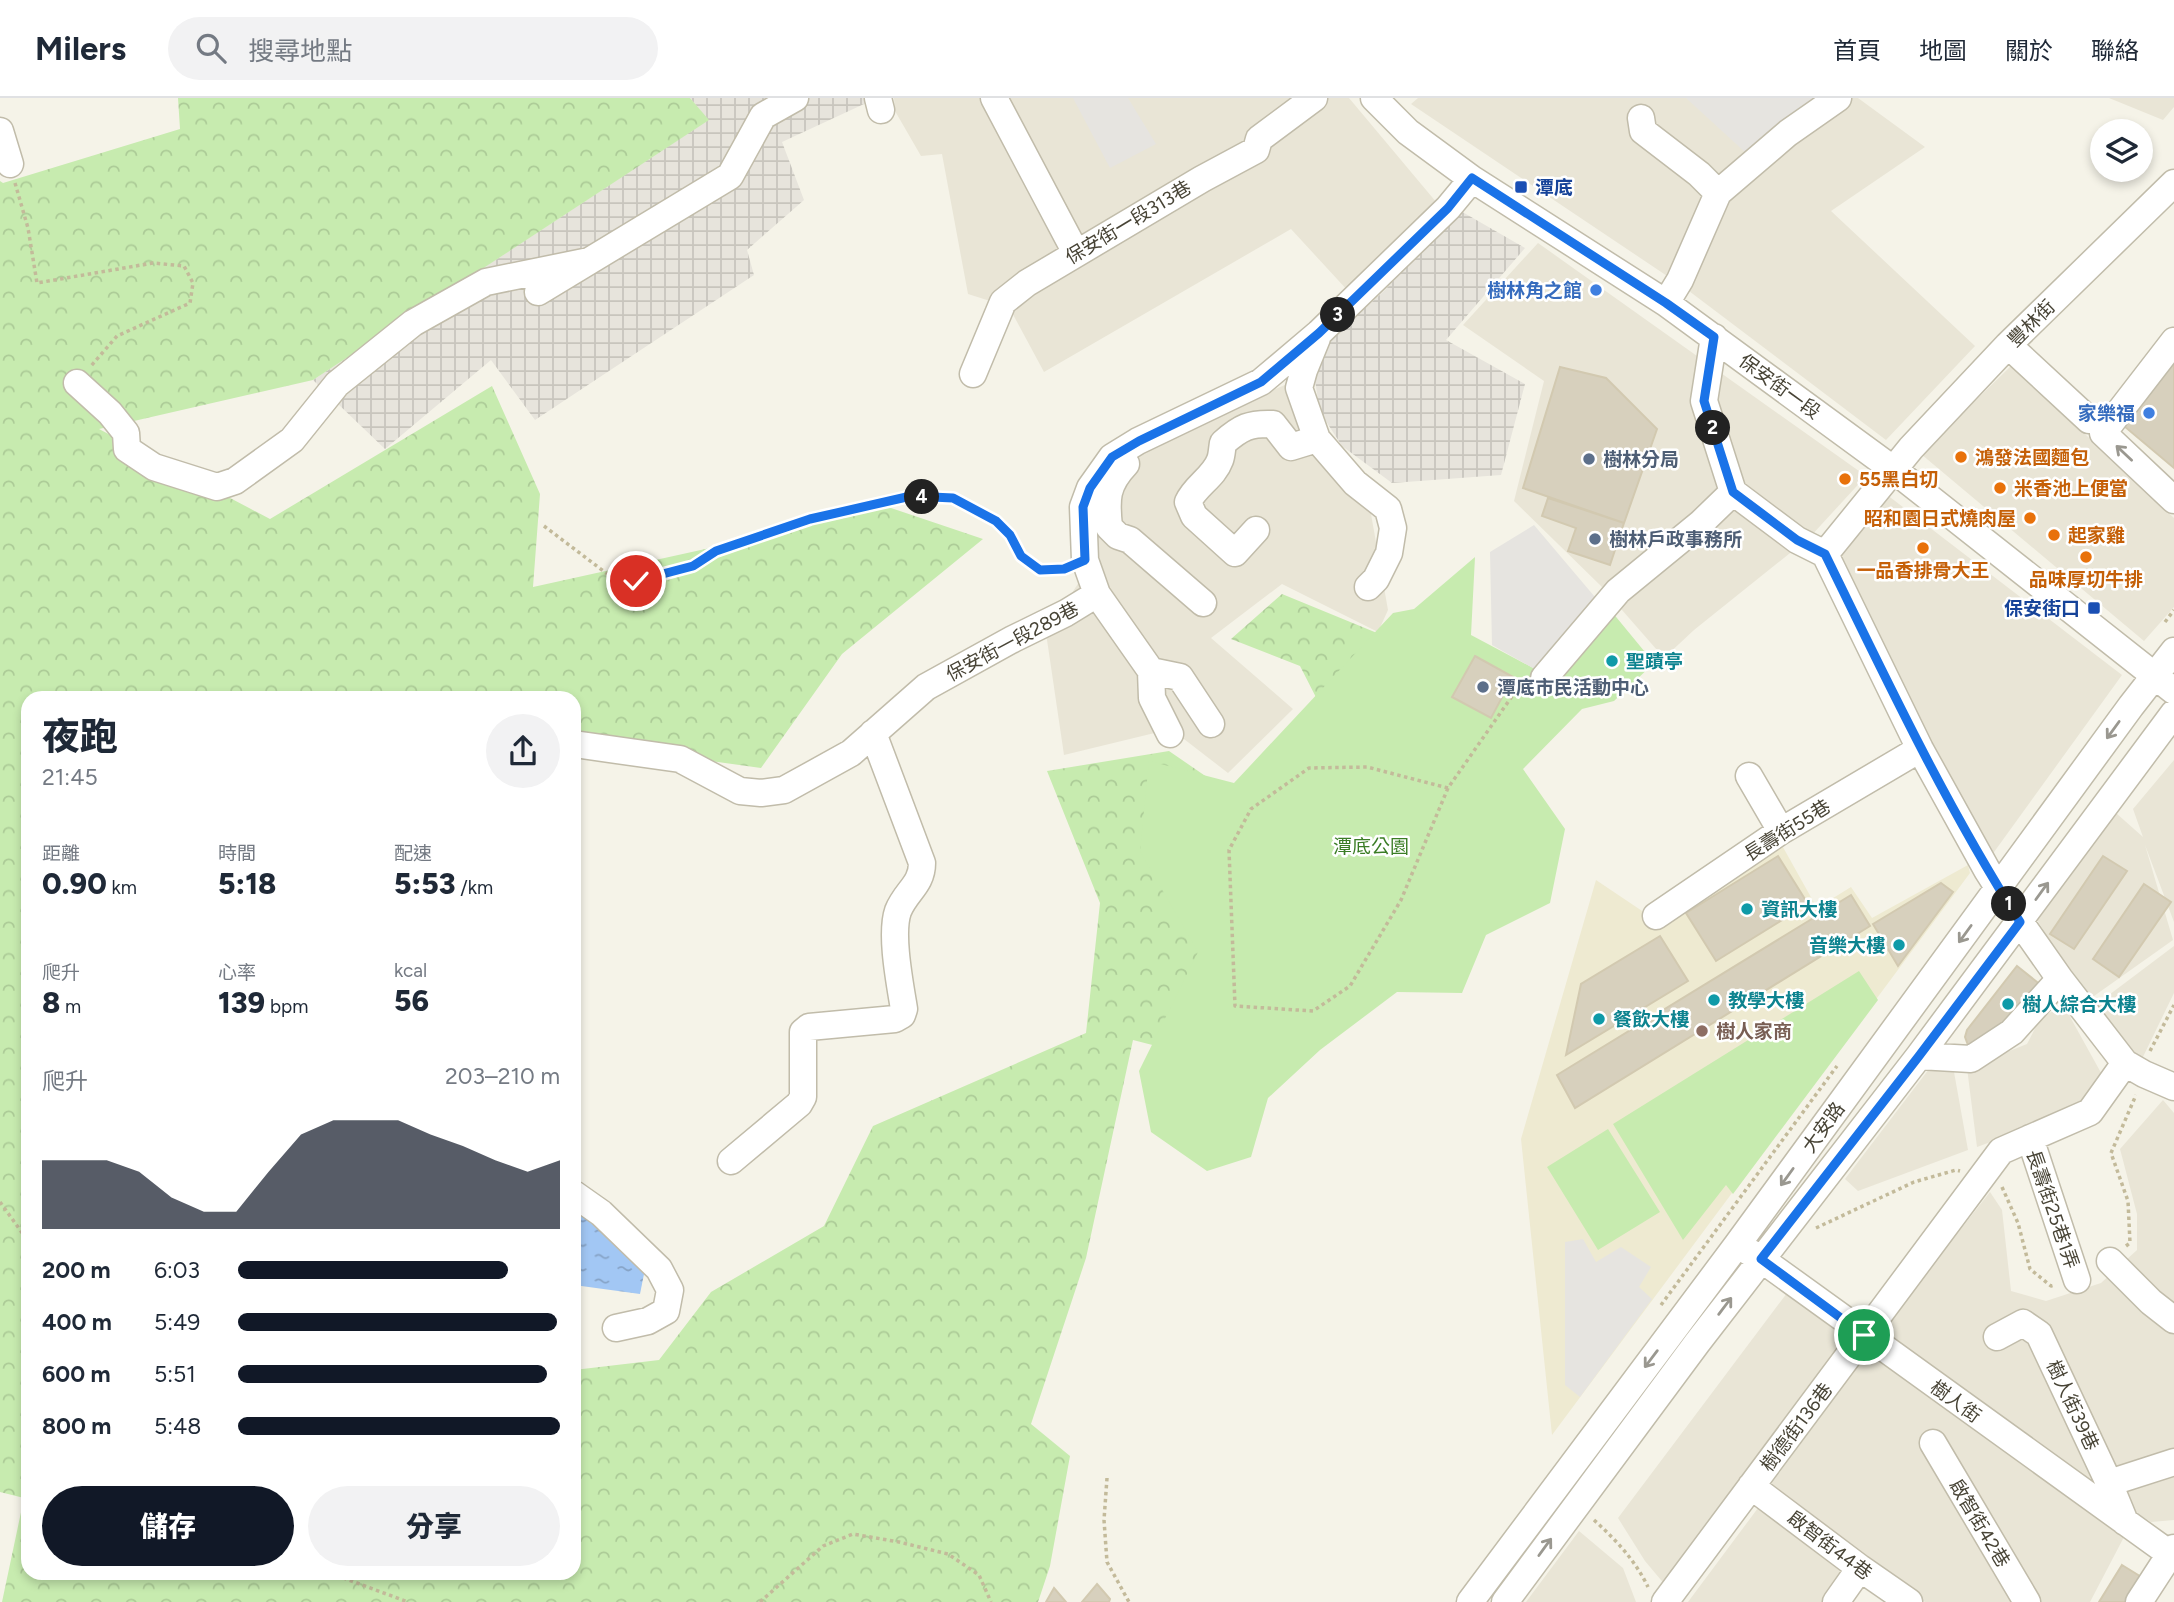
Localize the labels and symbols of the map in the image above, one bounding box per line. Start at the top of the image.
street label: 保安街一段313巷 [1061,176,1195,269]
place label: 潭底 [1535,176,1573,199]
marker: 潭底 [1513,179,1529,195]
place label: 樹林角之館 [1487,279,1582,302]
marker: 樹林角之館 [1588,282,1604,298]
street label: 豐林街 [2003,295,2060,352]
pin: 3 [1320,298,1356,332]
street label: 保安街一段 [1735,349,1825,424]
place label: 家樂福 [2078,402,2135,425]
marker: 家樂福 [2141,405,2157,421]
pin: 2 [1696,410,1730,446]
one-way arrow [2116,444,2133,461]
place label: 鴻發法國麵包 [1975,446,2089,469]
place label: 樹林分局 [1603,448,1679,471]
marker: 鴻發法國麵包 [1953,449,1969,465]
marker: 樹林分局 [1581,451,1597,467]
place label: 55黑白切 [1859,468,1938,491]
marker: 55黑白切 [1837,471,1853,487]
place label: 米香池上便當 [2014,477,2128,500]
pin: 4 [904,480,940,514]
marker: 米香池上便當 [1992,480,2008,496]
place label: 昭和園日式燒肉屋 [1864,507,2016,530]
marker: 昭和園日式燒肉屋 [2022,510,2038,526]
place label: 起家雞 [2068,524,2125,547]
marker: 起家雞 [2046,527,2062,543]
place label: 樹林戶政事務所 [1609,528,1742,551]
marker: 樹林戶政事務所 [1587,531,1603,547]
marker: 一品香排骨大王 [1915,540,1931,556]
marker: 品味厚切牛排 [2078,549,2094,565]
pin [606,551,666,611]
place label: 一品香排骨大王 [1856,559,1990,582]
place label: 品味厚切牛排 [2029,568,2143,591]
street label: 保安街一段289巷 [942,597,1083,686]
place label: 保安街口 [2004,597,2080,620]
marker: 保安街口 [2086,600,2102,616]
place label: 聖蹟亭 [1626,650,1683,673]
marker: 聖蹟亭 [1604,653,1620,669]
place label: 潭底市民活動中心 [1497,676,1649,699]
marker: 潭底市民活動中心 [1475,679,1491,695]
one-way arrow [2106,720,2121,739]
street label: 長壽街55巷 [1740,795,1835,866]
park label: 潭底公園 [1333,835,1409,858]
one-way arrow [2034,882,2049,901]
pin: 1 [1992,886,2026,922]
place label: 資訊大樓 [1761,898,1837,921]
marker: 資訊大樓 [1739,901,1755,917]
one-way arrow [1957,924,1972,943]
place label: 音樂大樓 [1809,934,1885,957]
marker: 音樂大樓 [1891,937,1907,953]
place label: 教學大樓 [1728,989,1804,1012]
marker: 教學大樓 [1706,992,1722,1008]
place label: 樹人綜合大樓 [2022,993,2136,1016]
marker: 樹人綜合大樓 [2000,996,2016,1012]
place label: 餐飲大樓 [1613,1008,1689,1031]
marker: 餐飲大樓 [1591,1011,1607,1027]
place label: 樹人家商 [1716,1020,1792,1043]
marker: 樹人家商 [1694,1023,1710,1039]
street label: 大安路 [1797,1097,1849,1157]
street label: 長壽街25巷1弄 [2021,1147,2084,1272]
one-way arrow [1780,1167,1794,1186]
one-way arrow [1718,1297,1733,1315]
pin [1834,1305,1894,1365]
one-way arrow [1644,1350,1659,1368]
street label: 樹人街39巷 [2042,1356,2103,1454]
street label: 樹人街 [1926,1375,1986,1427]
street label: 樹德街136巷 [1756,1378,1837,1476]
street label: 啟智街42巷 [1944,1475,2015,1571]
street label: 啟智街44巷 [1783,1506,1876,1585]
one-way arrow [1538,1538,1553,1557]

